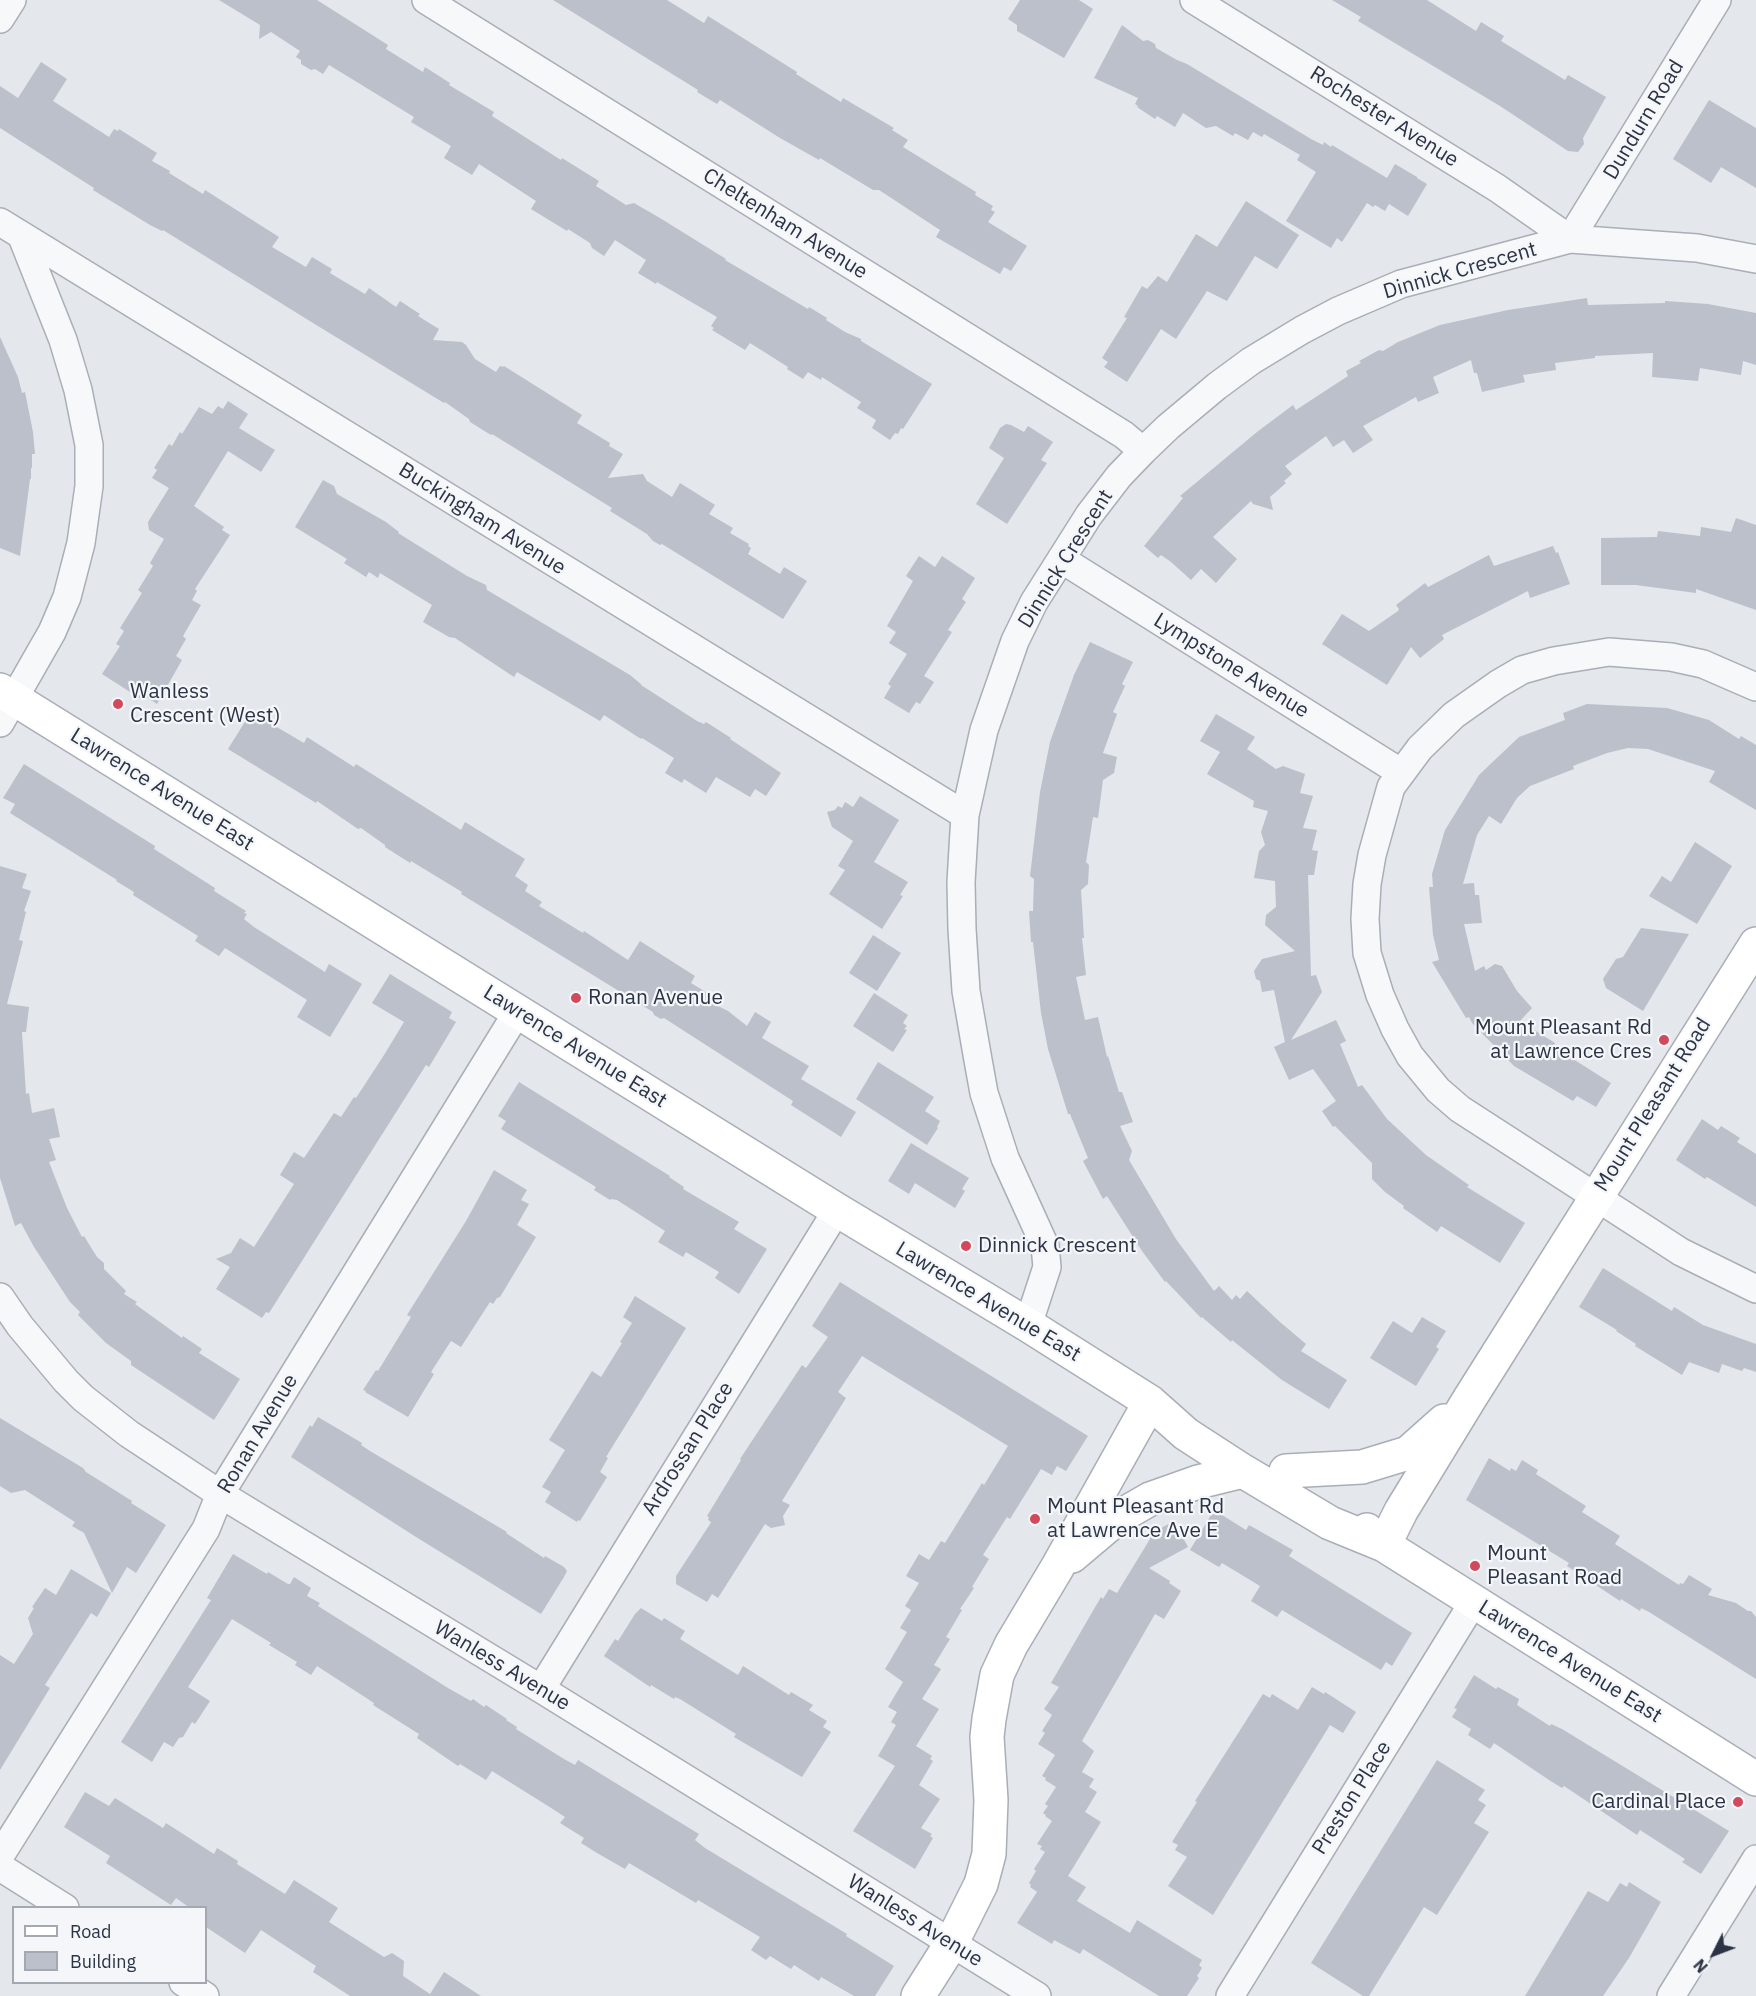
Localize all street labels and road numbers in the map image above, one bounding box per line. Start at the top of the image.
street label: Dundurn Road [1598,56,1690,184]
street label: Rochester Avenue [1305,61,1463,173]
street label: Cheltenham Avenue [698,163,872,285]
street label: Dinnick Crescent [1380,237,1540,305]
street label: Buckingham Avenue [394,457,570,581]
street label: Dinnick Crescent [1013,485,1119,633]
street label: Lympstone Avenue [1149,608,1313,724]
street label: Lawrence Avenue East [66,723,258,857]
street label: Lawrence Avenue East [479,980,671,1114]
street label: Mount Pleasant Road [1589,1013,1717,1197]
street label: Lawrence Avenue East [891,1237,1085,1367]
street label: Ronan Avenue [212,1370,304,1498]
street label: Ardrossan Place [637,1378,739,1520]
street label: Lawrence Avenue East [1474,1595,1666,1729]
street label: Wanless Avenue [429,1615,575,1717]
street label: Preston Place [1307,1737,1397,1859]
street label: Wanless Avenue [843,1869,987,1973]

